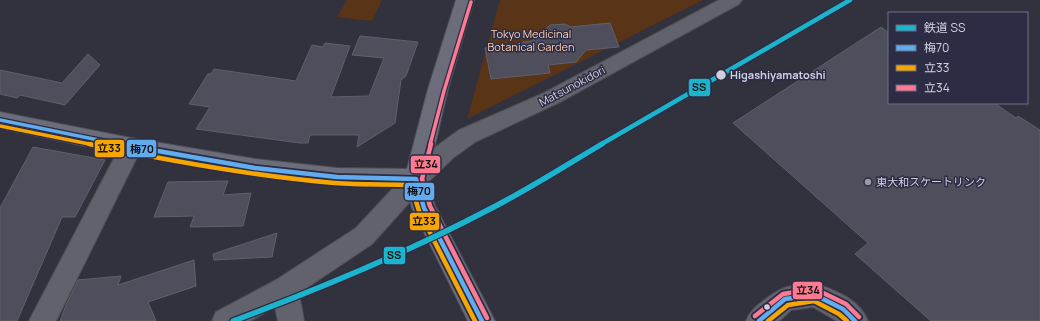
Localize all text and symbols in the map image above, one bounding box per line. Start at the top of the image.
legend [888,12,1028,104]
text: 鉄道 SS [924,19,965,36]
park label: Tokyo Medicinal Botanical Garden [488,26,574,54]
text: 梅70 [924,39,949,56]
text: 立33 [924,59,949,76]
street label: Matsunokidori [536,62,607,109]
place label: Higashiyamatoshi [730,67,826,82]
marker: Higashiyamatoshi [714,68,728,82]
line badge: SS [688,78,711,97]
text: SS [692,79,706,94]
text: 立34 [924,79,950,96]
line badge: 立33 [94,139,125,158]
line badge: 梅70 [126,139,157,158]
text: 立33 [97,140,121,155]
text: 梅70 [130,141,154,156]
line badge: 立34 [410,155,441,174]
text: 立34 [414,156,438,171]
place label: 東大和スケートリンク [876,174,986,189]
marker: 東大和スケートリンク [863,177,873,187]
line badge: 梅70 [404,182,435,201]
text: 梅70 [407,183,431,198]
line badge: 立33 [409,212,440,231]
text: 立33 [412,213,436,228]
line badge: SS [383,246,406,265]
text: SS [387,247,401,262]
line badge: 立34 [792,281,823,300]
text: 立34 [796,282,820,297]
unlabelled marker [762,302,772,312]

